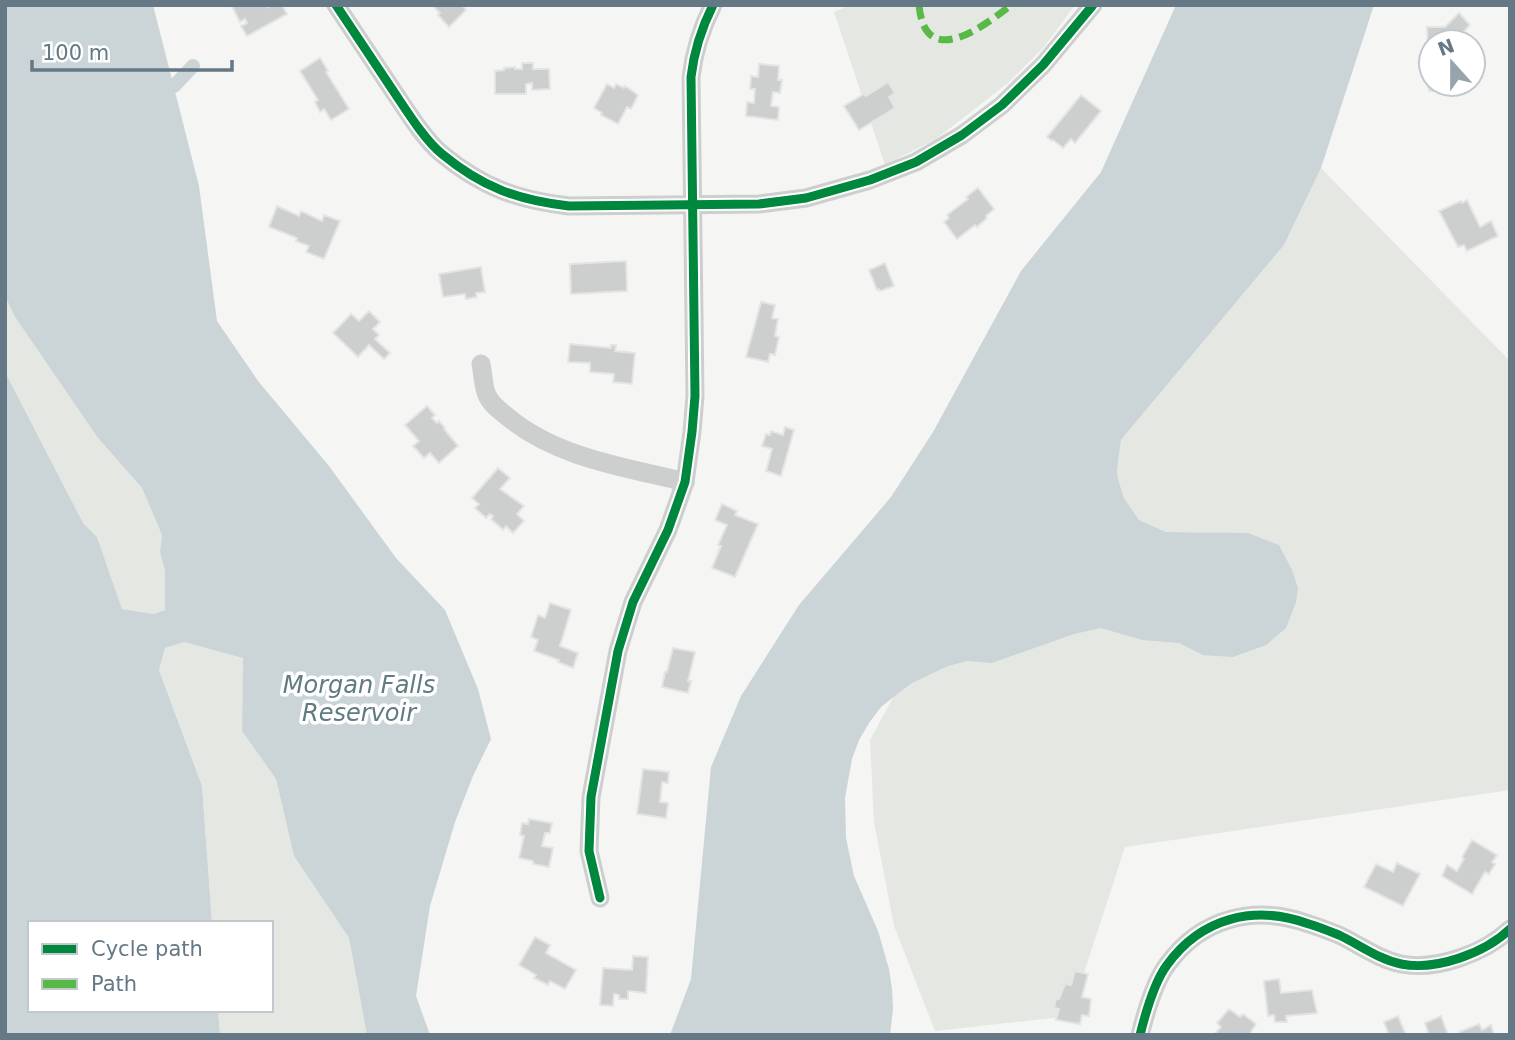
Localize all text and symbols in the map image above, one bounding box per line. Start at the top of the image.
scale bar [32,28,231,72]
north arrow [1417,28,1487,98]
text: N [1435,34,1457,60]
text: 100 m [42,41,109,65]
water label: Morgan Falls Reservoir [283,671,435,727]
legend [28,921,273,1012]
text: Cycle path [91,937,203,961]
text: Path [91,972,137,996]

